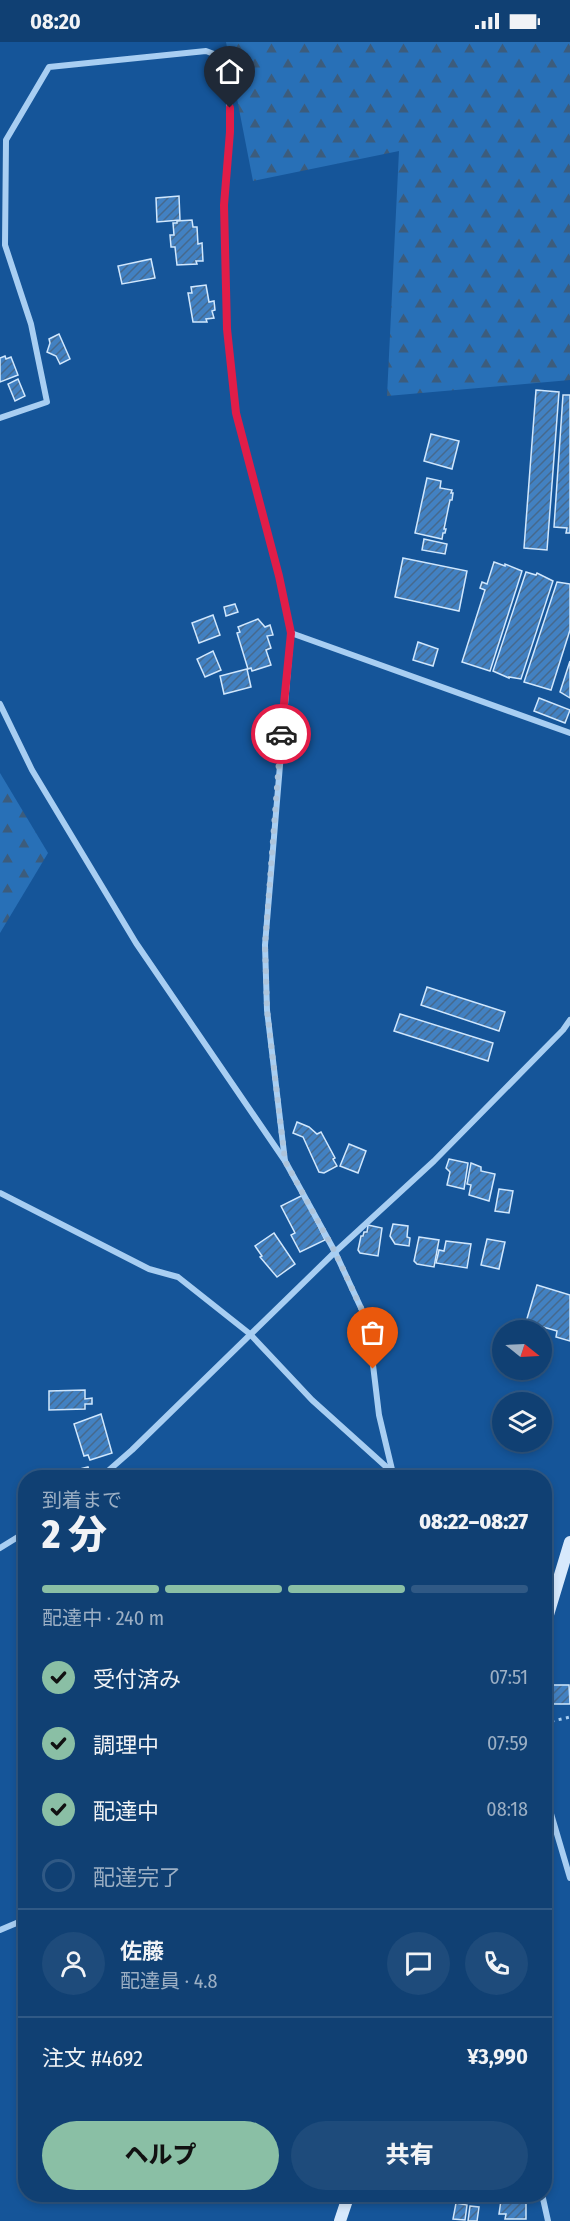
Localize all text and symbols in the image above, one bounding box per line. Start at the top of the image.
text: 08:20 [30,8,81,35]
pin [204,46,255,108]
icon: home [213,55,246,88]
courier [251,704,311,764]
icon: car [265,718,298,751]
pin [347,1307,398,1369]
icon: bag [356,1316,389,1349]
north arrow [492,1320,552,1380]
map controls [492,1320,552,1452]
button: layers [492,1392,552,1452]
text: 到着まで [42,1488,122,1512]
text: 08:22–08:27 [419,1508,528,1535]
text: 2 分 [42,1512,107,1558]
text: 配達中 · 240 m [42,1606,164,1630]
icon: check [42,1661,75,1694]
text: 07:51 [490,1665,528,1689]
text: 受付済み [93,1666,181,1693]
icon: check [42,1727,75,1760]
text: 07:59 [487,1731,528,1755]
text: 調理中 [93,1732,159,1759]
icon: check [42,1793,75,1826]
text: 08:18 [486,1797,528,1821]
text: 配達中 [93,1798,159,1825]
text: 配達完了 [93,1864,181,1891]
button: person [42,1932,105,1995]
button: chat [387,1932,450,1995]
button: phone [465,1932,528,1995]
text: 佐藤 [120,1938,164,1965]
text: 配達員 · 4.8 [120,1969,218,1993]
text: ¥3,990 [467,2043,528,2070]
text: 注文 #4692 [42,2045,143,2072]
button: ヘルプ [42,2121,279,2190]
button: 共有 [291,2121,528,2190]

